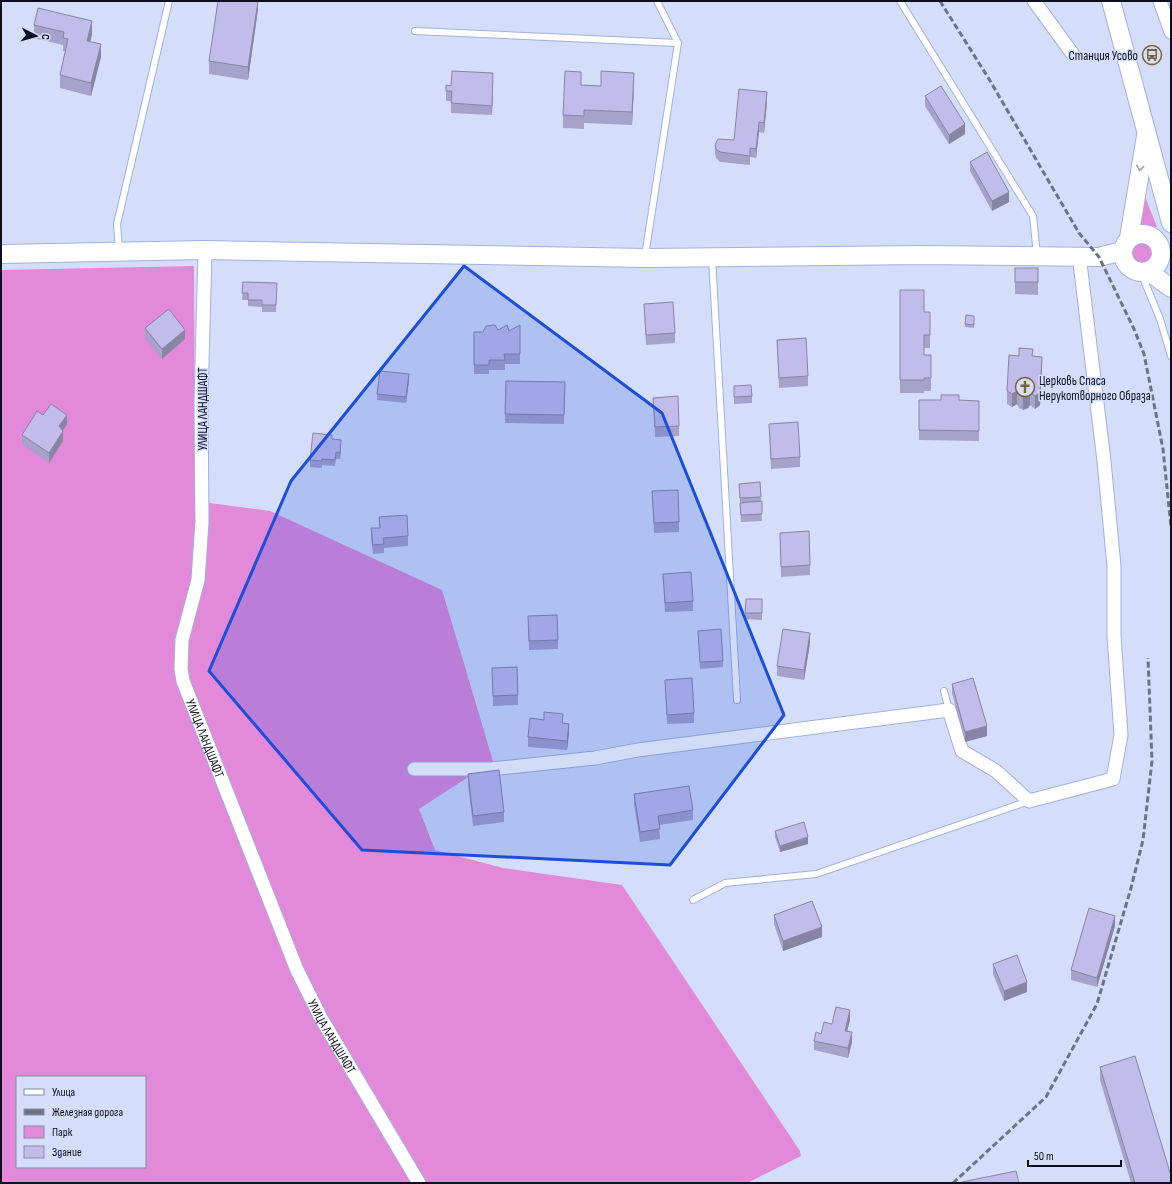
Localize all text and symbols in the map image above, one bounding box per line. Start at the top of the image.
north arrow [16,16,56,56]
text: С [39,34,52,41]
bus stop icon: Станция Усово [1141,44,1163,66]
place label: Станция Усово [1069,48,1138,64]
one-way arrow [1136,165,1145,171]
street label: УЛИЦА ЛАНДШАФТ [195,367,211,451]
place label: Церковь Спаса Нерукотворного Образа [1039,373,1151,404]
church icon: Церковь Спаса Нерукотворного Образа [1014,376,1036,398]
street label: УЛИЦА ЛАНДШАФТ [182,697,227,780]
street label: УЛИЦА ЛАНДШАФТ [304,997,359,1077]
legend [16,1076,146,1168]
text: Улица [52,1085,76,1100]
text: Железная дорога [52,1105,124,1120]
text: Парк [52,1125,73,1140]
scale bar [1028,1142,1121,1168]
text: Здание [52,1145,82,1160]
text: 50 m [1034,1149,1054,1164]

